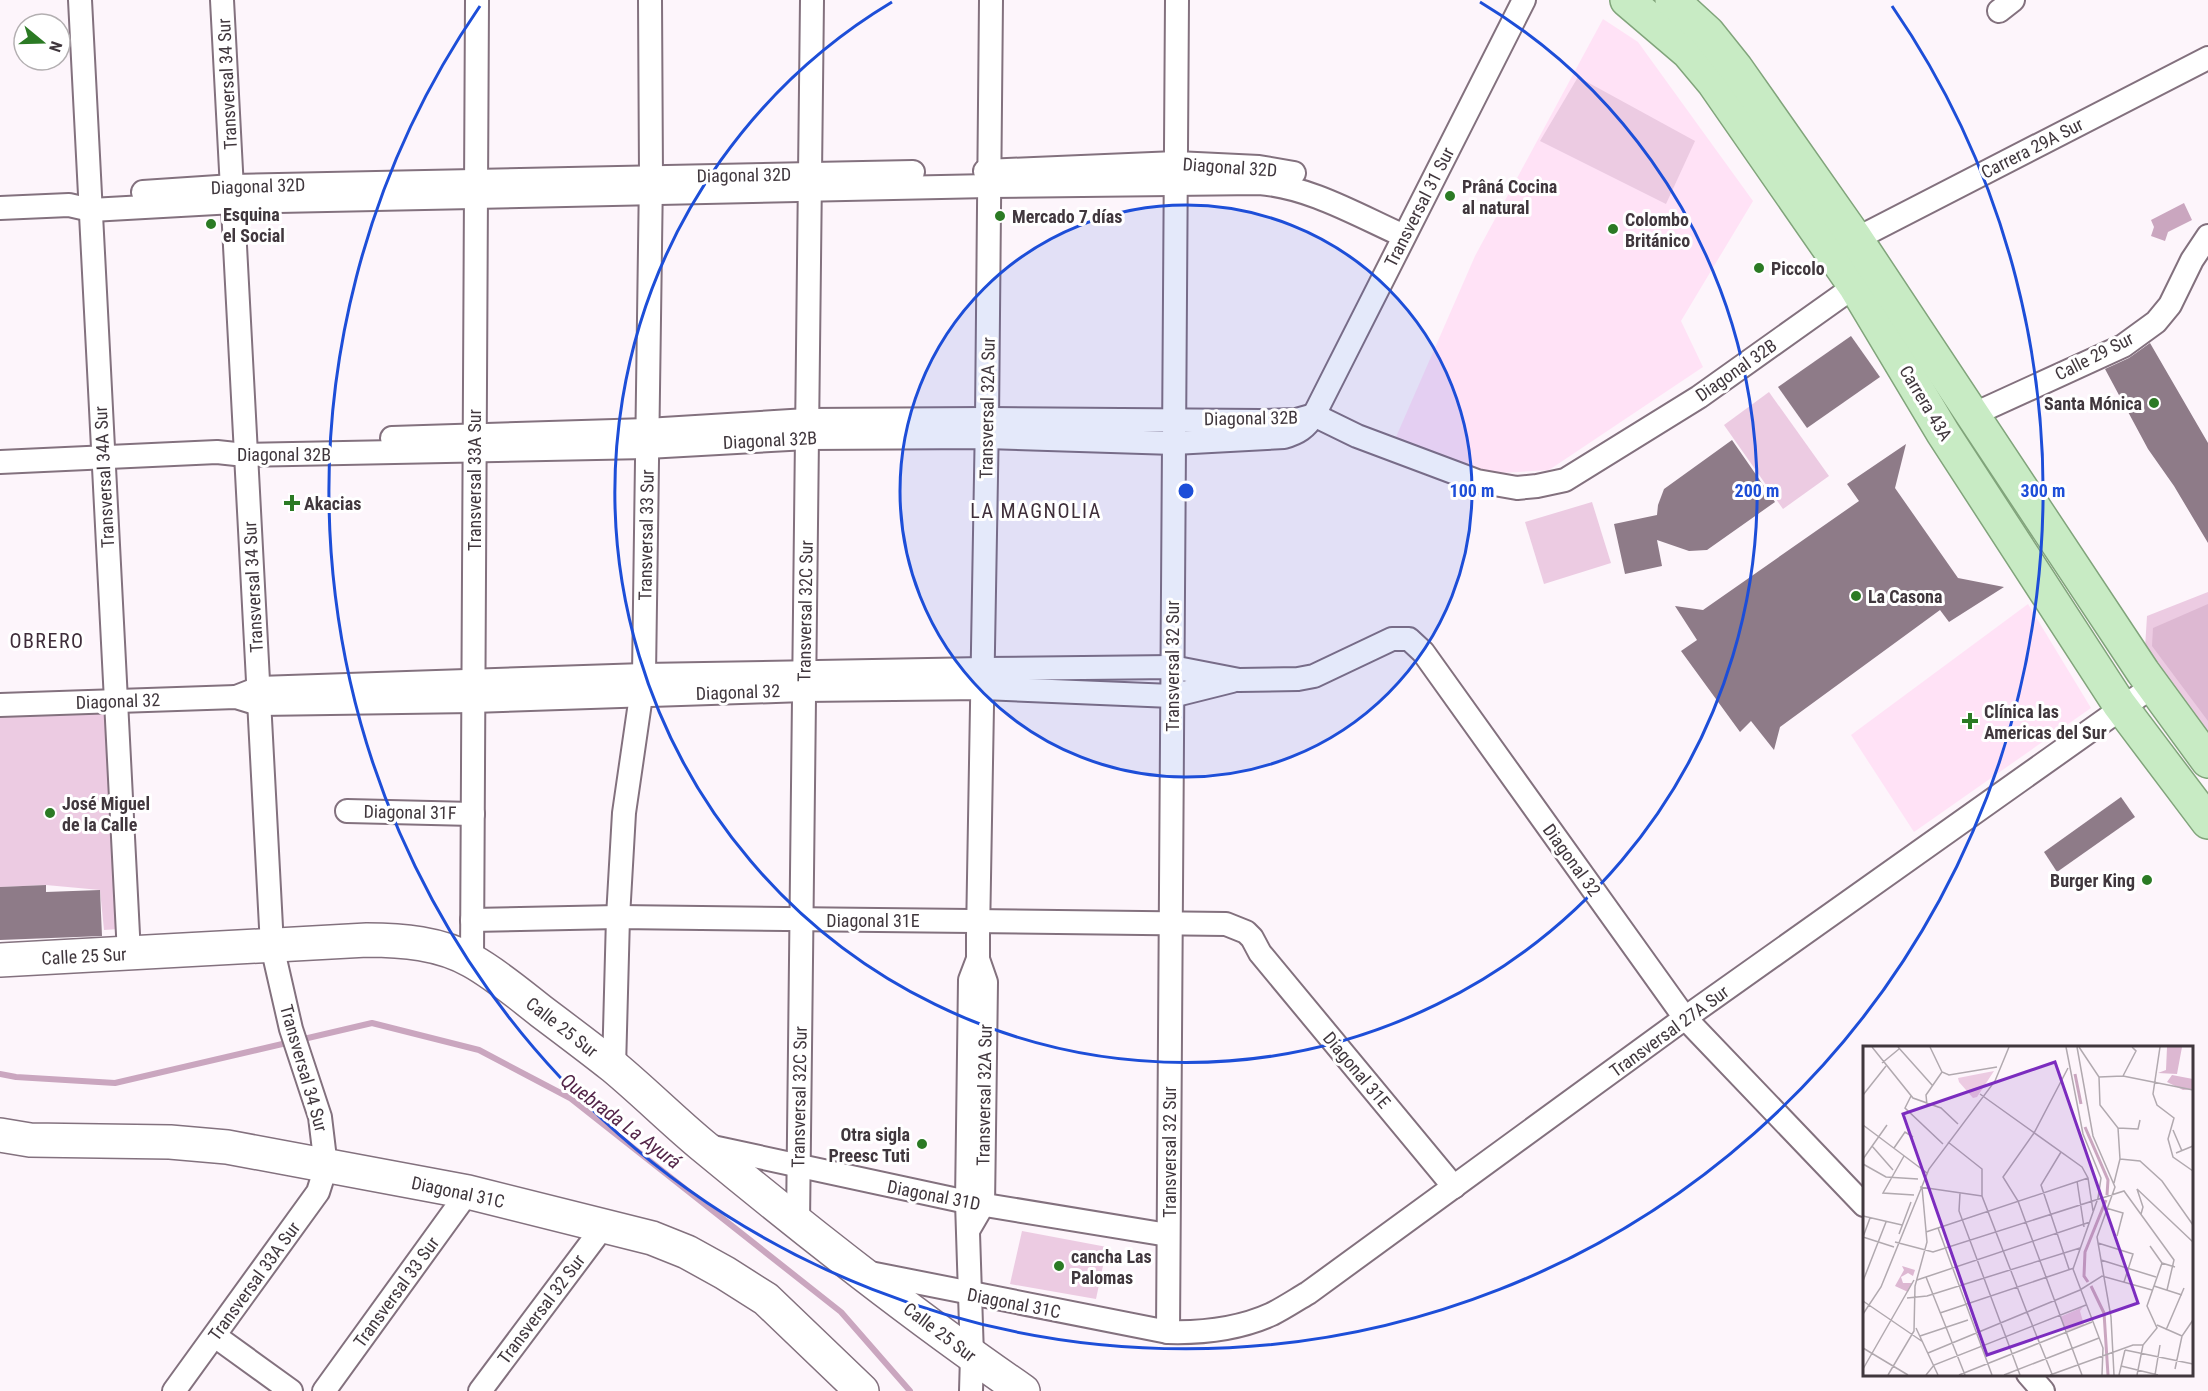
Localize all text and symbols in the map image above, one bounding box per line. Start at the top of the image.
north arrow [12,12,72,72]
street label: Transversal 34 Sur [213,17,241,150]
text: N [45,39,66,54]
street label: Carrera 29A Sur [1977,113,2087,183]
street label: Transversal 31 Sur [1380,143,1458,270]
street label: Diagonal 32D [1182,153,1278,181]
street label: Diagonal 32D [697,164,791,186]
street label: Diagonal 32D [210,174,306,198]
place label: Prâná Cocina al natural [1462,176,1557,218]
marker: Prâná Cocina al natural [1443,189,1457,203]
place label: Esquina el Social [223,204,285,246]
place label: Mercado 7 días [1012,206,1122,227]
marker: Mercado 7 días [993,209,1007,223]
place label: Colombo Británico [1625,209,1690,251]
marker: Esquina el Social [204,217,218,231]
marker: Colombo Británico [1606,222,1620,236]
place label: Piccolo [1771,258,1825,279]
marker: Piccolo [1752,261,1766,275]
street label: Calle 29 Sur [2051,327,2137,385]
street label: Diagonal 32B [1691,334,1781,406]
street label: Transversal 32A Sur [975,336,999,479]
street label: Carrera 43A [1895,362,1957,445]
place label: Santa Mónica [2044,393,2142,414]
marker: Santa Mónica [2147,396,2161,410]
street label: Transversal 34A Sur [90,405,118,548]
street label: Diagonal 32B [1204,407,1298,429]
street label: Transversal 33A Sur [464,409,485,551]
street label: Diagonal 32B [722,427,818,453]
street label: Diagonal 32B [237,444,331,465]
street label: Transversal 33 Sur [634,469,658,601]
text: 100 m [1450,480,1494,501]
text: 200 m [1735,480,1779,501]
text: 300 m [2021,480,2065,501]
centre of rings [1176,481,1196,501]
place label: Akacias [304,493,361,514]
marker: Akacias [285,496,299,510]
district label: LA MAGNOLIA [970,499,1102,523]
street label: Transversal 34 Sur [239,520,267,653]
street label: Transversal 32C Sur [793,540,817,682]
place label: La Casona [1868,586,1942,607]
marker: La Casona [1849,589,1863,603]
street label: Transversal 32 Sur [1162,600,1183,732]
district label: OBRERO [9,629,85,653]
street label: Diagonal 32 [695,680,781,704]
street label: Diagonal 32 [75,689,161,713]
place label: Clínica las Americas del Sur [1984,701,2107,743]
marker: Clínica las Americas del Sur [1961,712,1979,730]
place label: José Miguel de la Calle [62,793,150,835]
street label: Diagonal 31F [363,801,457,823]
marker: José Miguel de la Calle [43,806,57,820]
street label: Diagonal 32 [1539,820,1605,900]
place label: Burger King [2050,870,2135,891]
marker: Burger King [2140,873,2154,887]
street label: Diagonal 31E [826,910,920,931]
street label: Calle 25 Sur [41,943,128,969]
street label: Transversal 27A Sur [1605,981,1733,1081]
street label: Calle 25 Sur [522,993,602,1062]
street label: Transversal 34 Sur [276,1002,332,1135]
street label: Transversal 32A Sur [972,1023,996,1166]
street label: Transversal 32C Sur [787,1026,811,1168]
street label: Diagonal 31E [1319,1028,1395,1113]
inset map [1863,1046,2193,1376]
water label: Quebrada La Ayurá [556,1068,686,1174]
street label: Transversal 32 Sur [1159,1086,1180,1218]
place label: Otra sigla Preesc Tuti [829,1124,910,1166]
marker: Otra sigla Preesc Tuti [915,1137,929,1151]
street label: Diagonal 31C [410,1172,506,1212]
street label: Diagonal 31D [886,1176,982,1214]
street label: Transversal 33A Sur [204,1217,304,1345]
street label: Transversal 33 Sur [349,1232,443,1351]
place label: cancha Las Palomas [1071,1246,1152,1288]
street label: Transversal 32 Sur [493,1250,589,1368]
marker: cancha Las Palomas [1052,1259,1066,1273]
street label: Diagonal 31C [966,1284,1062,1322]
street label: Calle 25 Sur [900,1298,981,1366]

